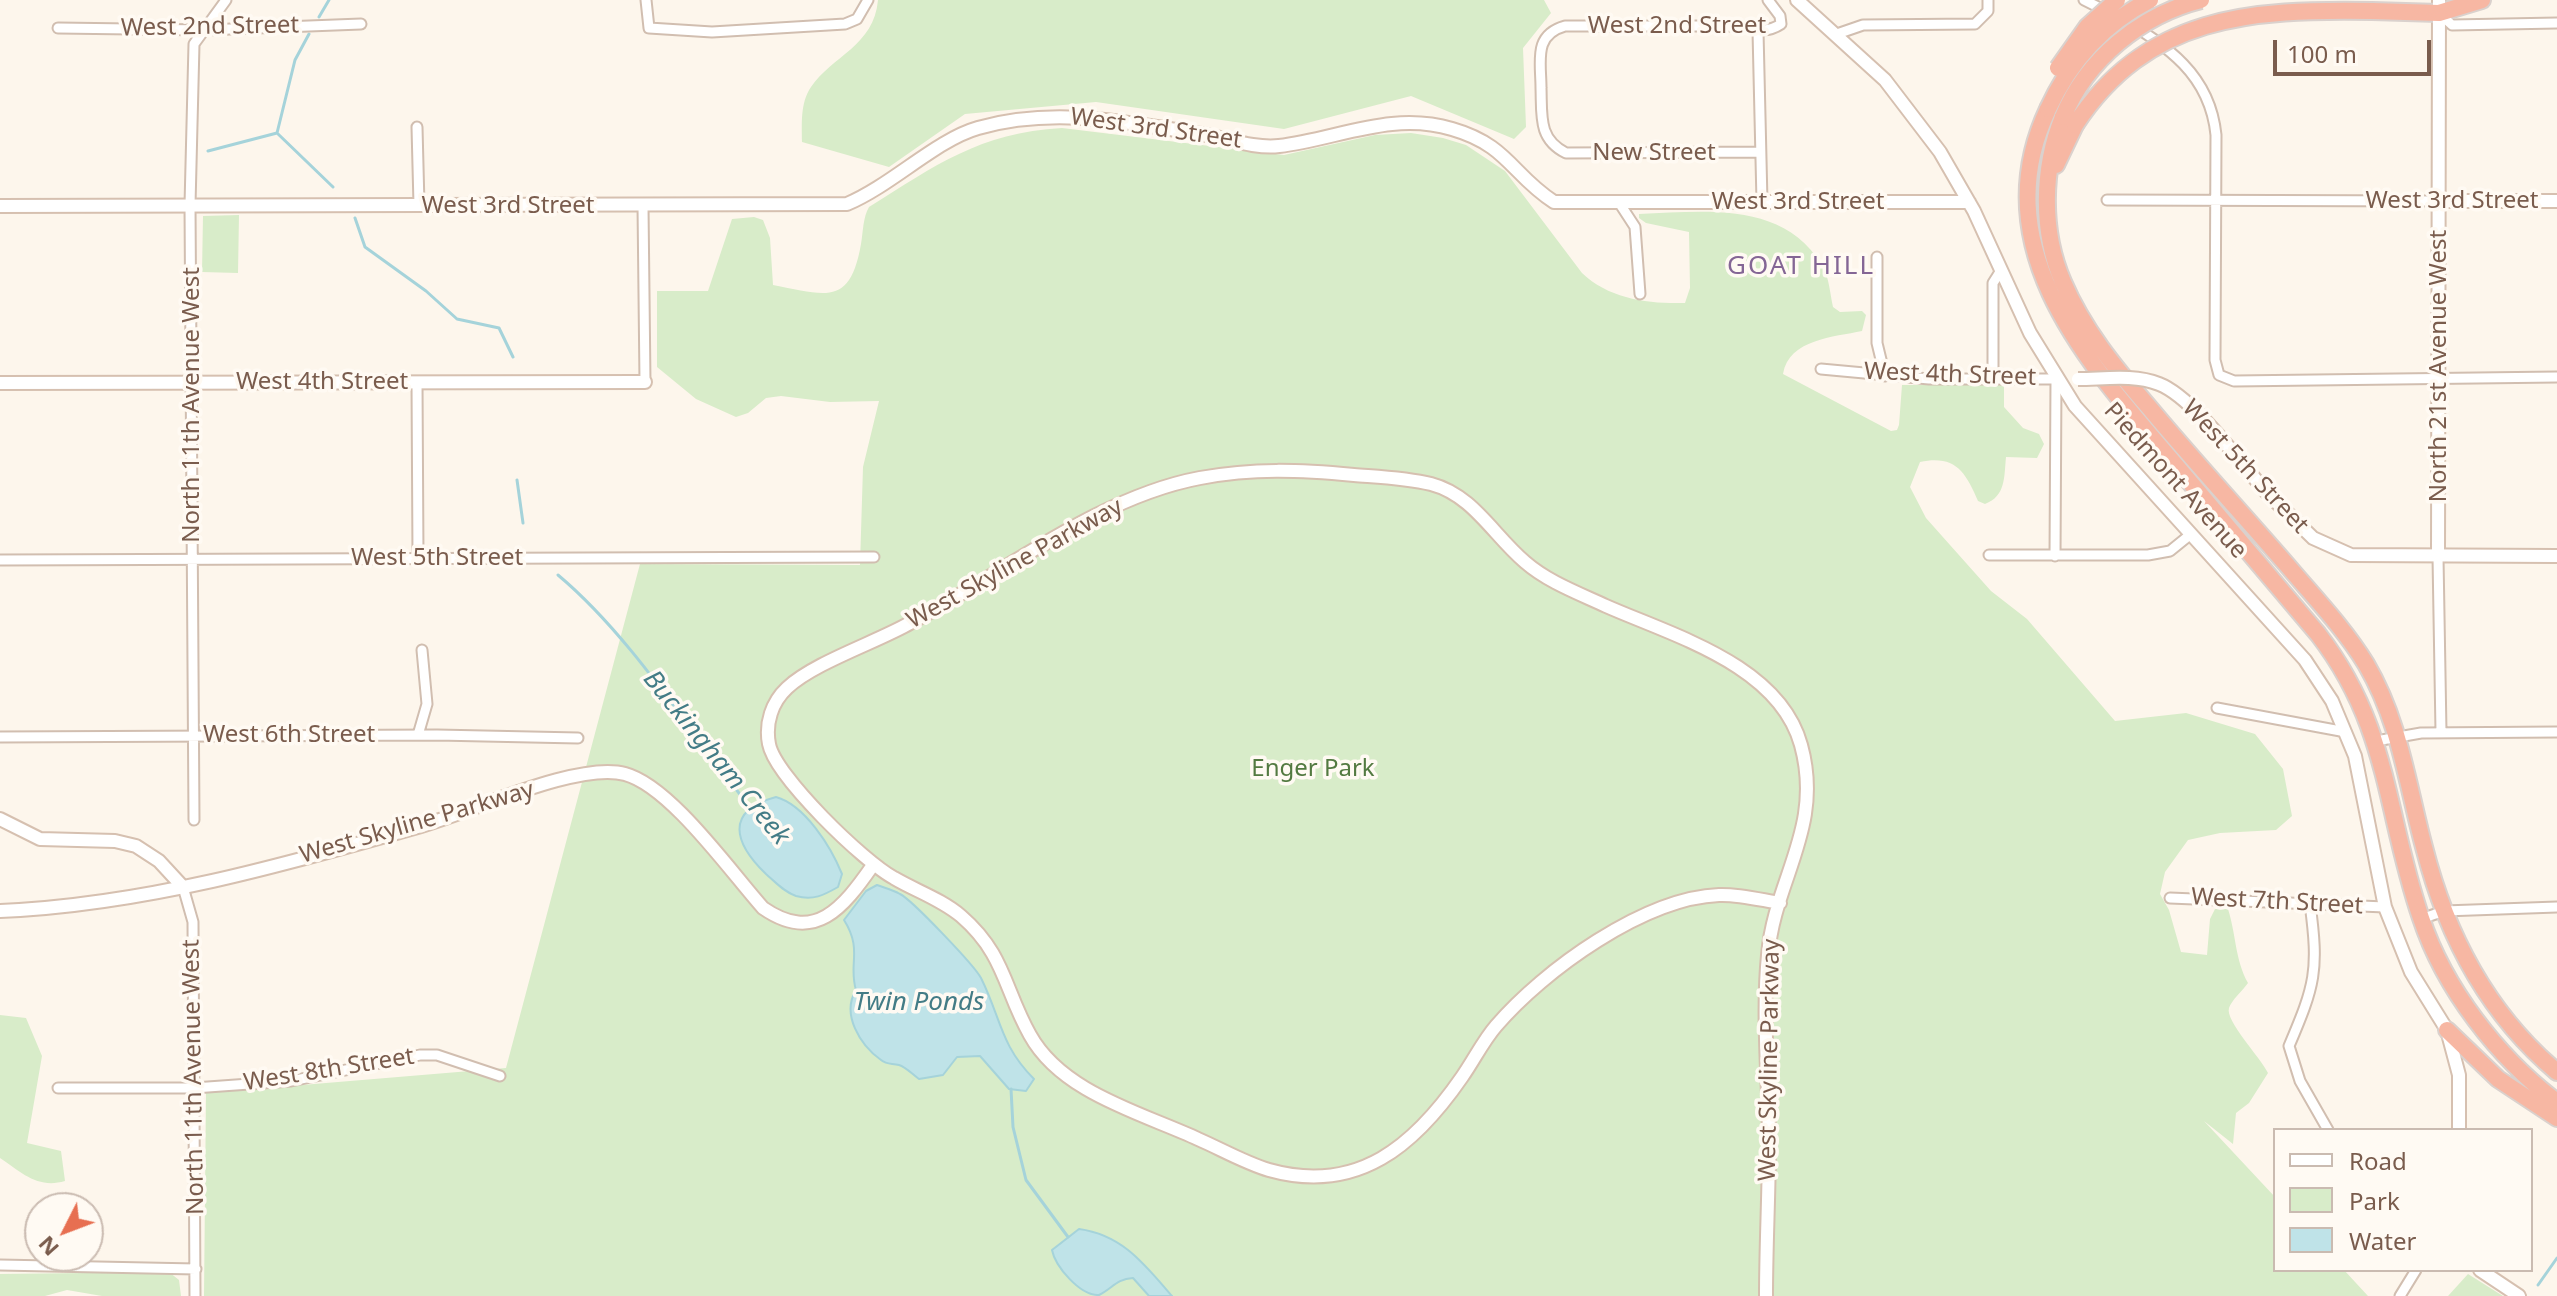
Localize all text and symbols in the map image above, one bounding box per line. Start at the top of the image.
street label: West 2nd Street [121,11,299,43]
street label: West 2nd Street [1588,12,1766,40]
scale bar [2277,24,2435,74]
text: 100 m [2287,37,2357,70]
street label: West 3rd Street [1068,103,1244,155]
street label: New Street [1592,139,1716,167]
street label: West 3rd Street [2366,187,2538,215]
street label: West 3rd Street [1712,188,1884,216]
street label: West 3rd Street [422,192,594,220]
street label: North 21st Avenue West [2425,230,2453,502]
district label: GOAT HILL [1727,251,1875,283]
street label: North 11th Avenue West [178,267,206,543]
street label: West 4th Street [1863,358,2037,392]
street label: West 4th Street [236,368,408,396]
street label: West 5th Street [2176,394,2314,540]
street label: Piedmont Avenue [2097,397,2253,565]
street label: West Skyline Parkway [902,493,1128,635]
street label: West 5th Street [351,544,523,572]
water label: Buckingham Creek [636,665,796,851]
street label: West 6th Street [203,721,375,749]
park label: Enger Park [1251,755,1375,783]
street label: West Skyline Parkway [297,776,537,870]
street label: West 7th Street [2190,883,2364,921]
street label: North 11th Avenue West [177,939,211,1215]
street label: West Skyline Parkway [1753,939,1787,1181]
water label: Twin Ponds [854,987,984,1019]
street label: West 8th Street [242,1042,416,1098]
legend [2273,1128,2533,1272]
text: Road [2349,1144,2407,1177]
text: Park [2349,1184,2400,1217]
north arrow [24,1192,104,1272]
text: Water [2349,1224,2416,1257]
text: N [31,1230,65,1263]

